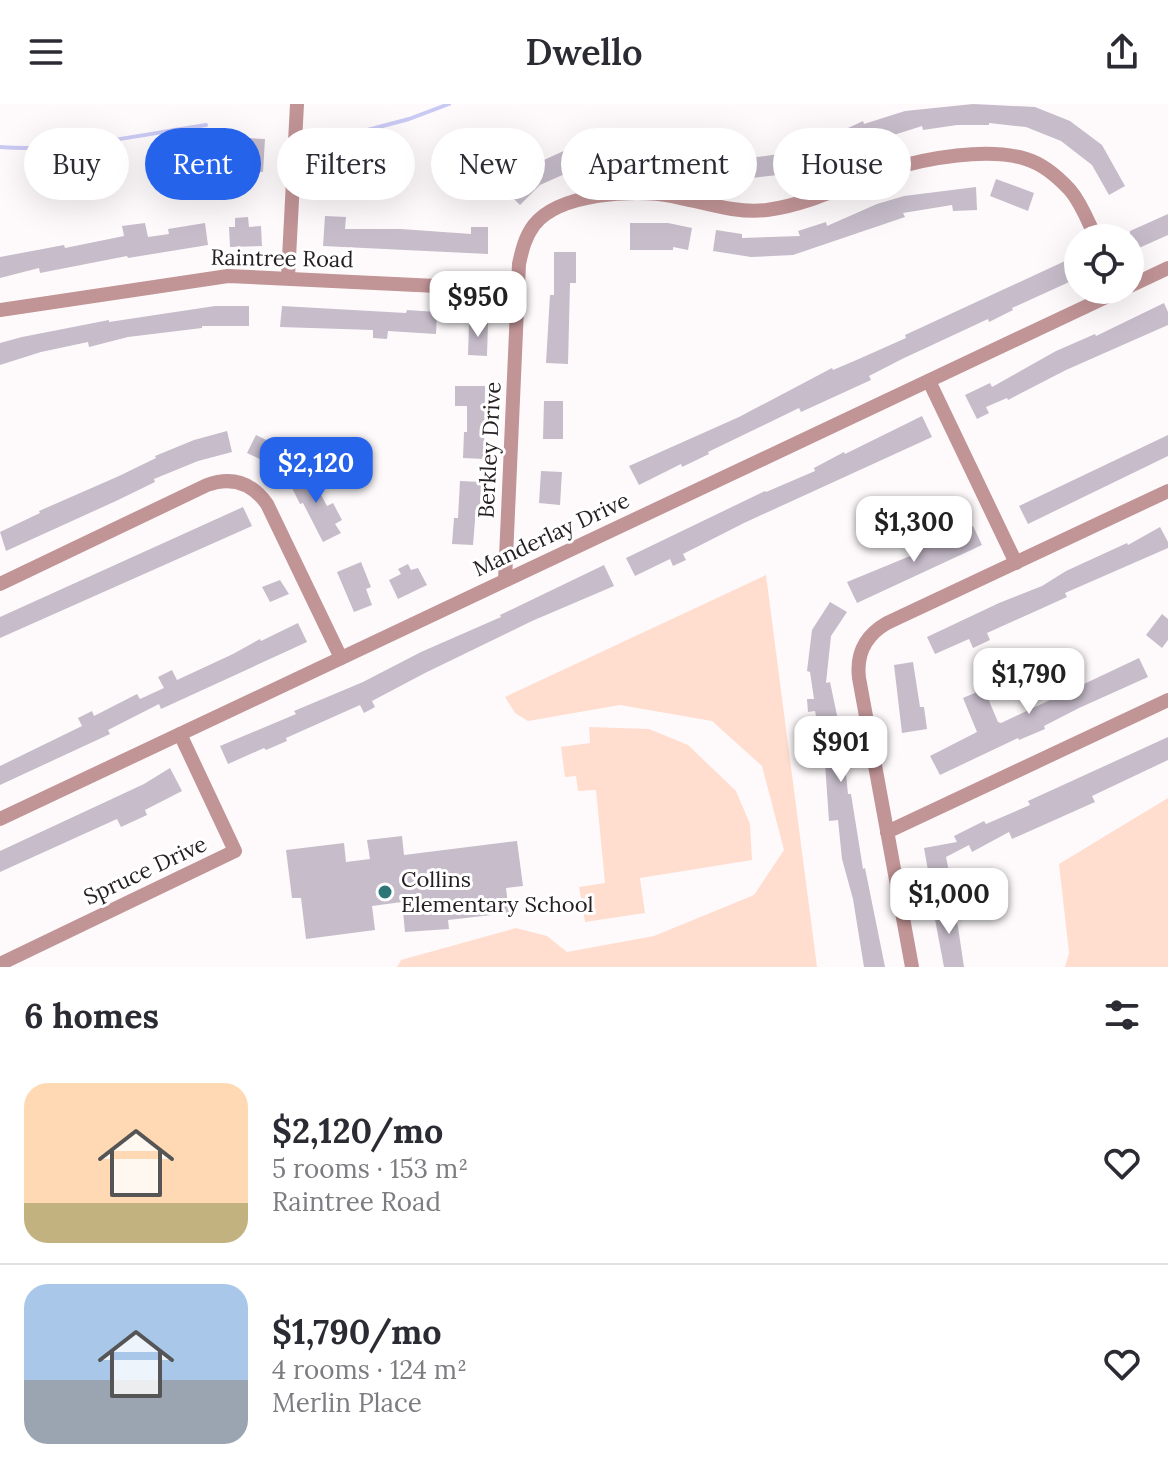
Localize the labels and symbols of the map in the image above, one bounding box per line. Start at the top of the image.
street label: Raintree Road [210,243,354,273]
pin: $950 [431,271,525,339]
street label: Berkley Drive [471,381,507,519]
pin: $2,120 [251,437,381,505]
street label: Manderlay Drive [469,486,634,582]
pin: $1,300 [849,496,979,564]
pin: $1,790 [964,648,1094,716]
pin: $901 [794,716,888,784]
street label: Spruce Drive [79,829,211,911]
place label: Collins Elementary School [401,865,594,918]
pin: $1,000 [884,868,1014,936]
marker: Collins Elementary School [376,883,394,901]

